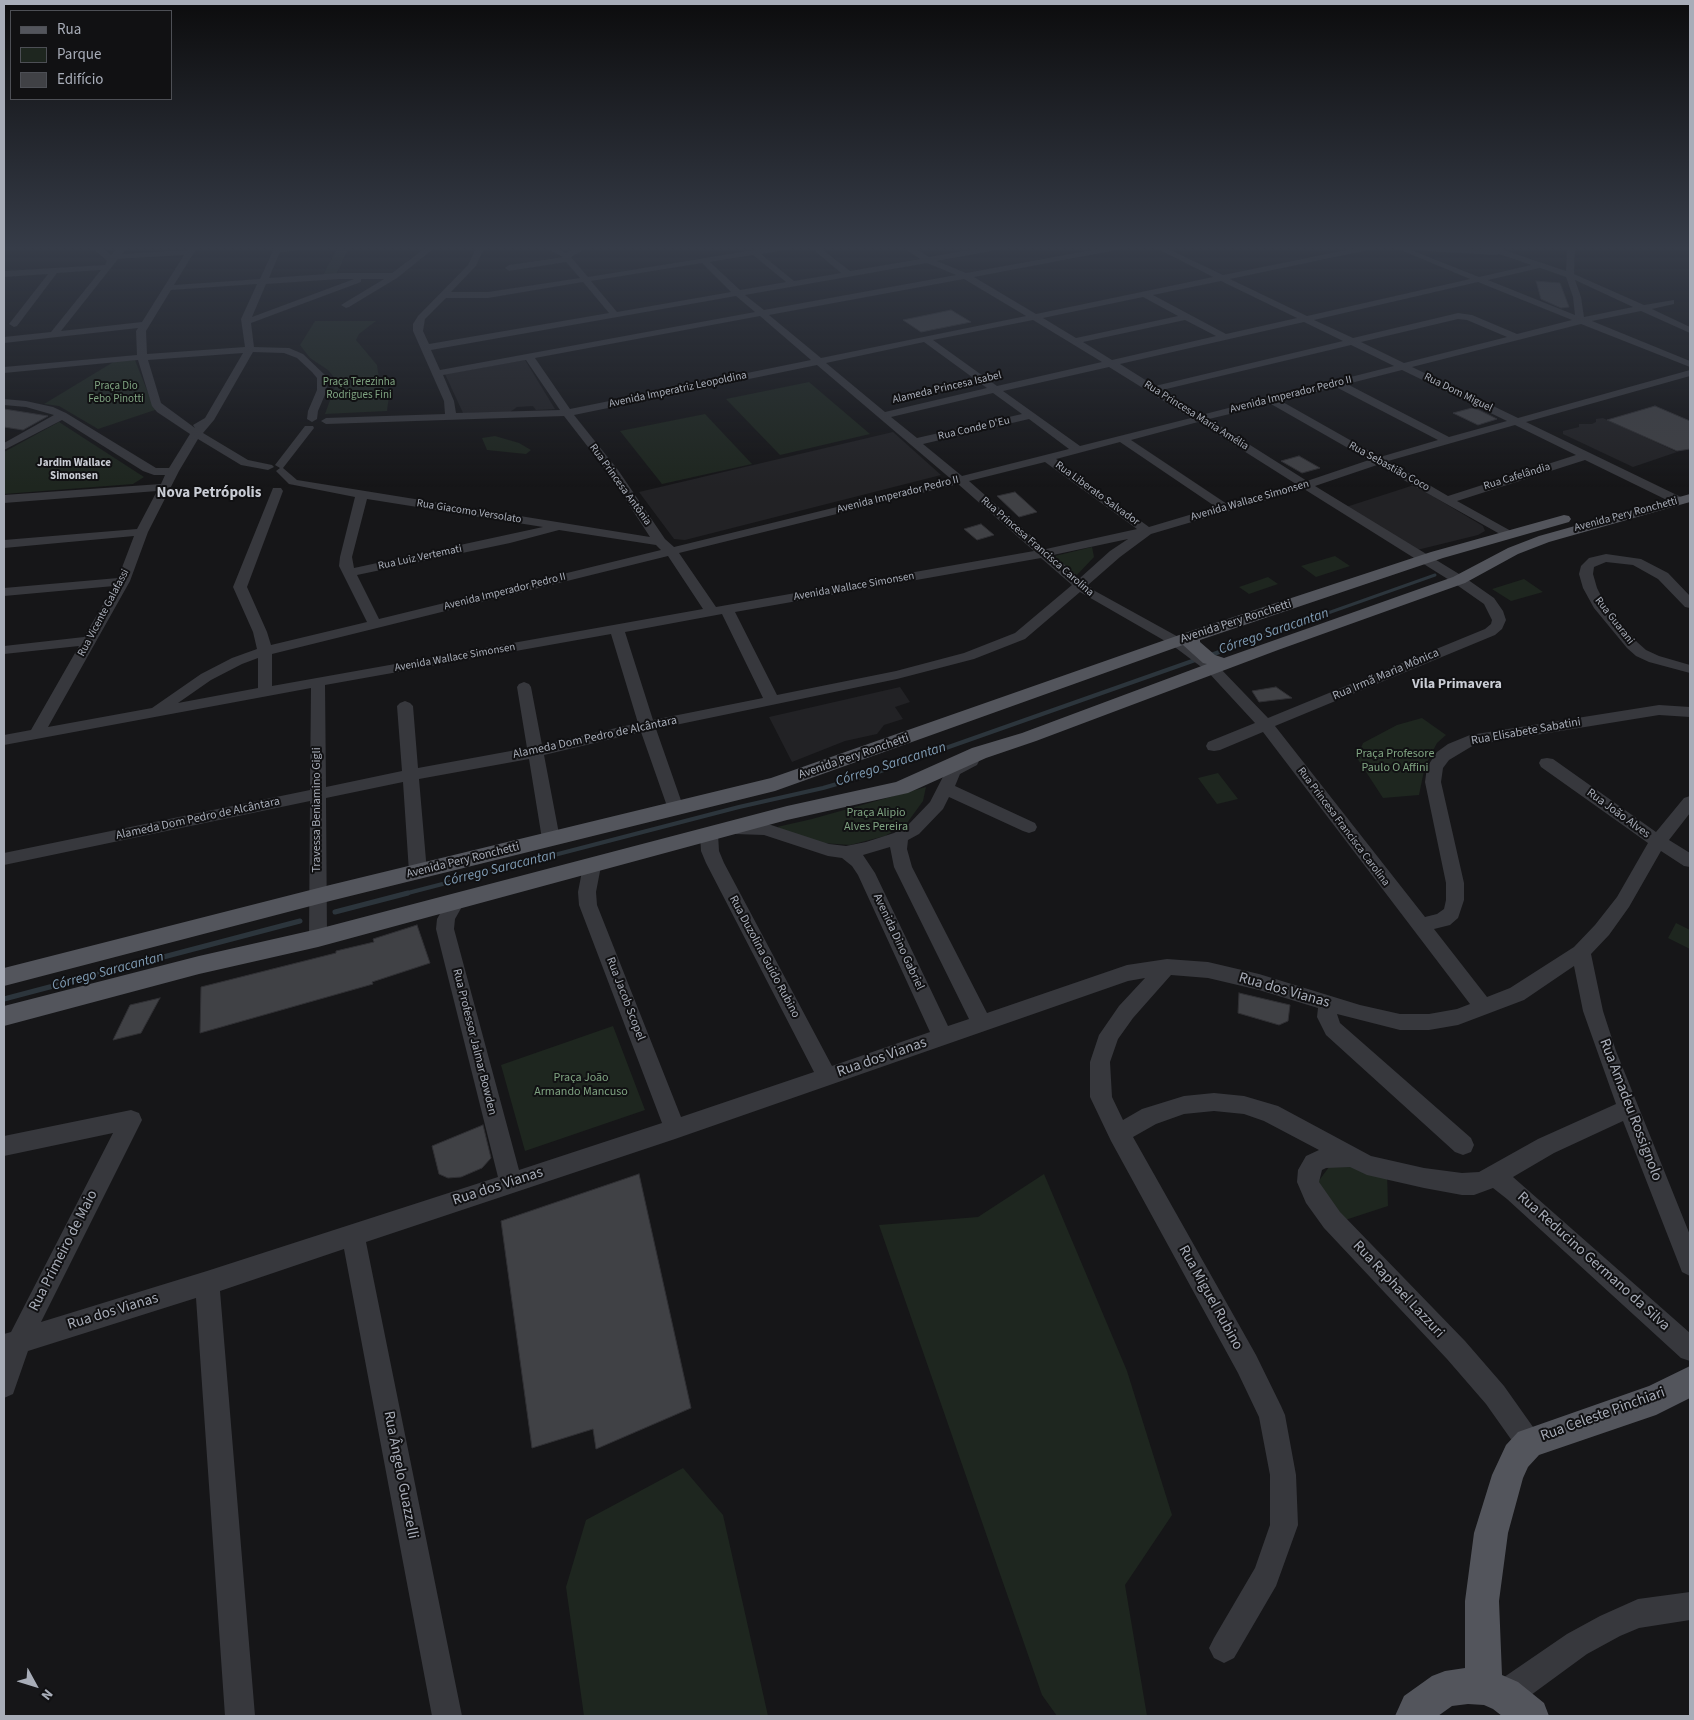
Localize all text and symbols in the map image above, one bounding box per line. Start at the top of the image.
legend [10,10,172,100]
text: Rua [57,19,81,40]
text: Parque [57,44,101,65]
text: Edifício [57,69,104,90]
street label: Avenida Imperatriz Leopoldina [608,369,748,411]
street label: Alameda Princesa Isabel [891,369,1003,407]
street label: Rua Dom Miguel [1422,371,1494,415]
street label: Avenida Imperador Pedro II [1229,373,1353,417]
park label: Praça Terezinha Rodrigues Fini [323,376,395,402]
street label: Rua Princesa Maria Amélia [1141,378,1251,454]
park label: Praça Dio Febo Pinotti [88,380,144,406]
street label: Rua Conde D'Eu [937,414,1011,444]
street label: Rua Sebastião Coco [1346,439,1432,495]
street label: Rua Princesa Antônia [586,442,654,528]
district label: Jardim Wallace Simonsen [37,457,111,483]
street label: Rua Liberato Salvador [1052,459,1142,529]
street label: Rua Cafelândia [1482,461,1552,493]
street label: Avenida Imperador Pedro II [836,473,960,517]
street label: Avenida Wallace Simonsen [1189,478,1311,524]
district label: Nova Petrópolis [157,485,261,503]
street label: Rua Princesa Francisca Carolina [978,494,1096,600]
street label: Avenida Pery Ronchetti [1573,495,1679,535]
street label: Rua Giacomo Versolato [416,497,522,527]
street label: Rua Luiz Vertemati [377,543,463,573]
street label: Rua Vicente Galafassi [75,567,133,659]
street label: Avenida Imperador Pedro II [443,570,567,614]
street label: Avenida Wallace Simonsen [793,570,915,604]
street label: Rua Guarani [1592,595,1636,647]
street label: Avenida Pery Ronchetti [1179,597,1293,647]
water label: Córrego Saracantan [1217,605,1331,659]
street label: Avenida Wallace Simonsen [394,641,516,675]
street label: Rua Irmã Maria Mônica [1331,646,1441,704]
district label: Vila Primavera [1412,677,1502,693]
street label: Alameda Dom Pedro de Alcântara [512,714,678,762]
street label: Rua Elisabete Sabatini [1470,715,1582,749]
street label: Avenida Pery Ronchetti [797,731,911,783]
water label: Córrego Saracantan [834,739,948,791]
street label: Travessa Beniamino Gigli [310,747,324,873]
park label: Praça Profesore Paulo O Affini [1356,747,1434,775]
street label: Rua Princesa Francisca Carolina [1294,765,1392,889]
street label: Rua João Alves [1583,786,1653,842]
street label: Alameda Dom Pedro de Alcântara [115,795,281,843]
park label: Praça Alipio Alves Pereira [844,806,908,834]
street label: Avenida Pery Ronchetti [405,840,521,882]
water label: Córrego Saracantan [442,847,558,891]
street label: Avenida Dino Gabriel [869,892,927,992]
street label: Rua Duzolina Guido Rubino [726,893,802,1021]
water label: Córrego Saracantan [50,949,166,995]
street label: Rua Jacob Scopel [602,955,648,1043]
street label: Rua Professor Jalmar Bowden [449,967,499,1117]
street label: Rua dos Vianas [1236,969,1332,1013]
street label: Rua dos Vianas [835,1034,929,1082]
street label: Rua Amadeu Rossignolo [1595,1036,1665,1184]
park label: Praça João Armando Mancuso [534,1071,628,1099]
street label: Rua dos Vianas [451,1164,545,1210]
street label: Rua Primeiro de Maio [26,1187,102,1315]
street label: Rua Reducino Germano da Silva [1513,1189,1673,1335]
street label: Rua Raphael Lazzuri [1348,1238,1448,1342]
street label: Rua Miguel Rubino [1174,1243,1246,1353]
street label: Rua dos Vianas [65,1290,161,1334]
street label: Rua Celeste Pinchiari [1538,1384,1668,1446]
street label: Rua Ângelo Guazzelli [379,1410,421,1540]
north arrow [10,1660,60,1710]
text: N [36,1685,57,1704]

